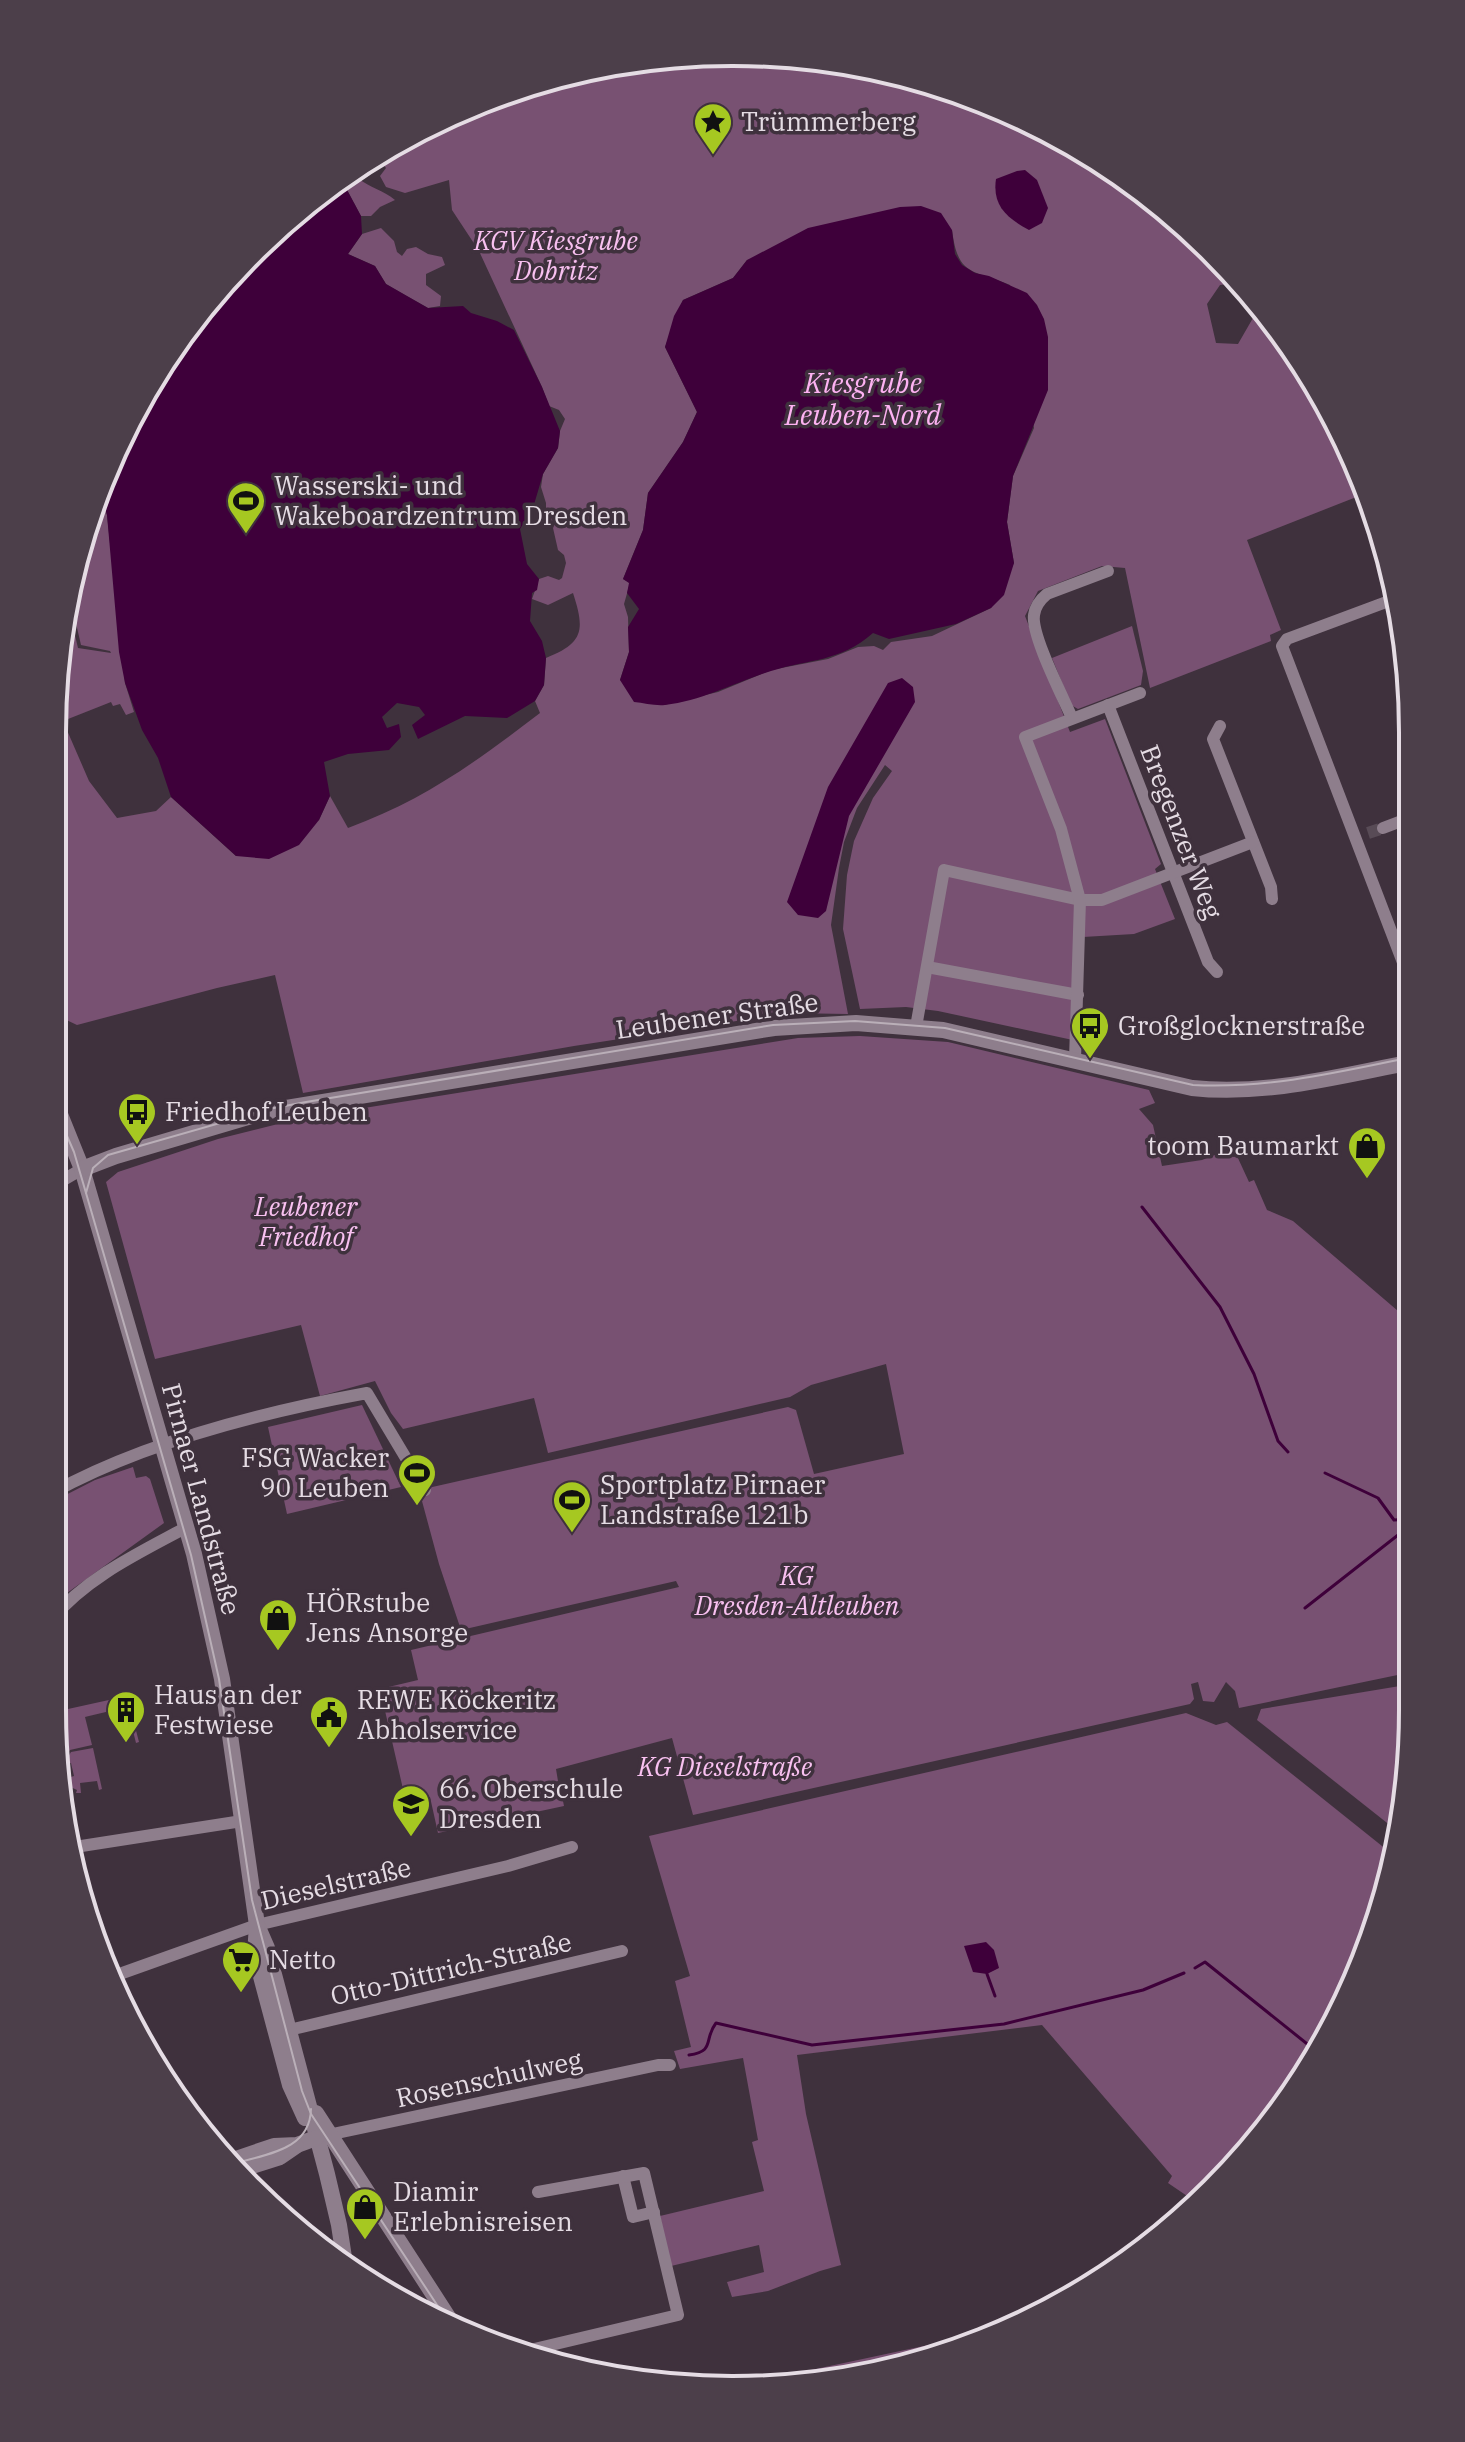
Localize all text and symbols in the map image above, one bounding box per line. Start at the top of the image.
place icon: Trümmerberg [692,101,734,156]
place label: Trümmerberg [741,104,916,138]
park label: KGV Kiesgrube Dobritz [473,223,638,287]
water label: Kiesgrube Leuben-Nord [784,364,942,433]
place label: Wasserski- und Wakeboardzentrum Dresden [274,468,627,532]
sports icon: Wasserski- und Wakeboardzentrum Dresden [225,480,267,535]
street label: Bregenzer Weg [1133,740,1231,924]
street label: Leubener Straße [613,984,820,1046]
bus stop icon: Großglocknerstraße [1069,1005,1111,1060]
place label: Großglocknerstraße [1118,1008,1365,1042]
bus stop icon: Friedhof Leuben [116,1091,158,1146]
place label: Friedhof Leuben [165,1094,368,1128]
shop icon: toom Baumarkt [1346,1125,1388,1180]
place label: toom Baumarkt [1147,1128,1339,1162]
park label: Leubener Friedhof [254,1189,358,1253]
street label: Pirnaer Landstraße [155,1379,249,1618]
place label: FSG Wacker 90 Leuben [241,1440,389,1504]
sports icon: FSG Wacker 90 Leuben [396,1452,438,1507]
place label: Sportplatz Pirnaer Landstraße 121b [600,1467,826,1531]
sports icon: Sportplatz Pirnaer Landstraße 121b [551,1479,593,1534]
park label: KG Dresden-Altleuben [694,1558,900,1622]
place label: HÖRstube Jens Ansorge [306,1585,468,1649]
shop icon: HÖRstube Jens Ansorge [257,1597,299,1652]
place label: Haus an der Festwiese [154,1677,302,1741]
place label: REWE Köckeritz Abholservice [357,1682,556,1746]
building icon: Haus an der Festwiese [105,1689,147,1744]
public building icon: REWE Köckeritz Abholservice [308,1694,350,1749]
park label: KG Dieselstraße [637,1749,813,1783]
place label: 66. Oberschule Dresden [439,1771,623,1835]
school or university icon: 66. Oberschule Dresden [390,1783,432,1838]
street label: Dieselstraße [257,1849,414,1917]
street label: Otto-Dittrich-Straße [327,1924,575,2012]
supermarket icon: Netto [220,1939,262,1994]
place label: Netto [269,1942,336,1976]
street label: Rosenschulweg [393,2042,585,2114]
place label: Diamir Erlebnisreisen [393,2174,573,2238]
shop icon: Diamir Erlebnisreisen [344,2186,386,2241]

